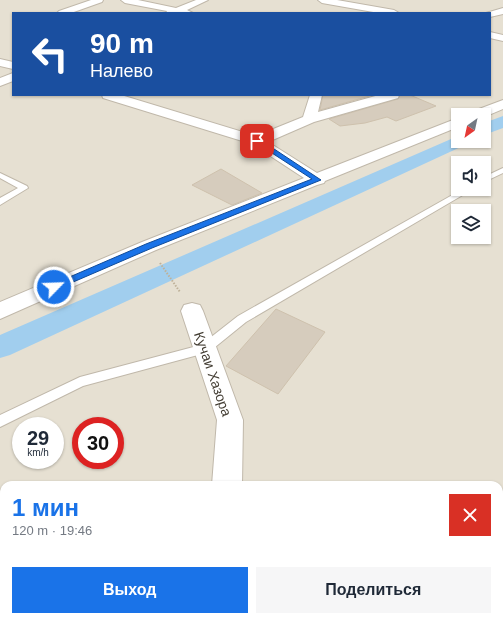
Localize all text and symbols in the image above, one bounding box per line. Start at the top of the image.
icon: left [24,28,76,80]
text: 90 m [90,28,154,59]
text: Налево [90,61,153,81]
north arrow [451,108,491,148]
map controls [451,108,491,244]
pin [240,124,274,158]
icon: arrive [246,130,268,152]
button: sound [451,156,491,196]
button: layers [451,204,491,244]
position arrow [33,266,75,308]
street label: Кучаи Хазора [191,330,235,419]
speed limit sign: 30 [72,417,124,469]
text: 29 [27,427,49,449]
text: km/h [27,447,49,458]
text: 1 мин [12,494,79,521]
button: close [449,494,491,536]
text: 120 m · 19:46 [12,523,92,538]
button: Выход [12,567,248,613]
button: Поделиться [256,567,491,613]

